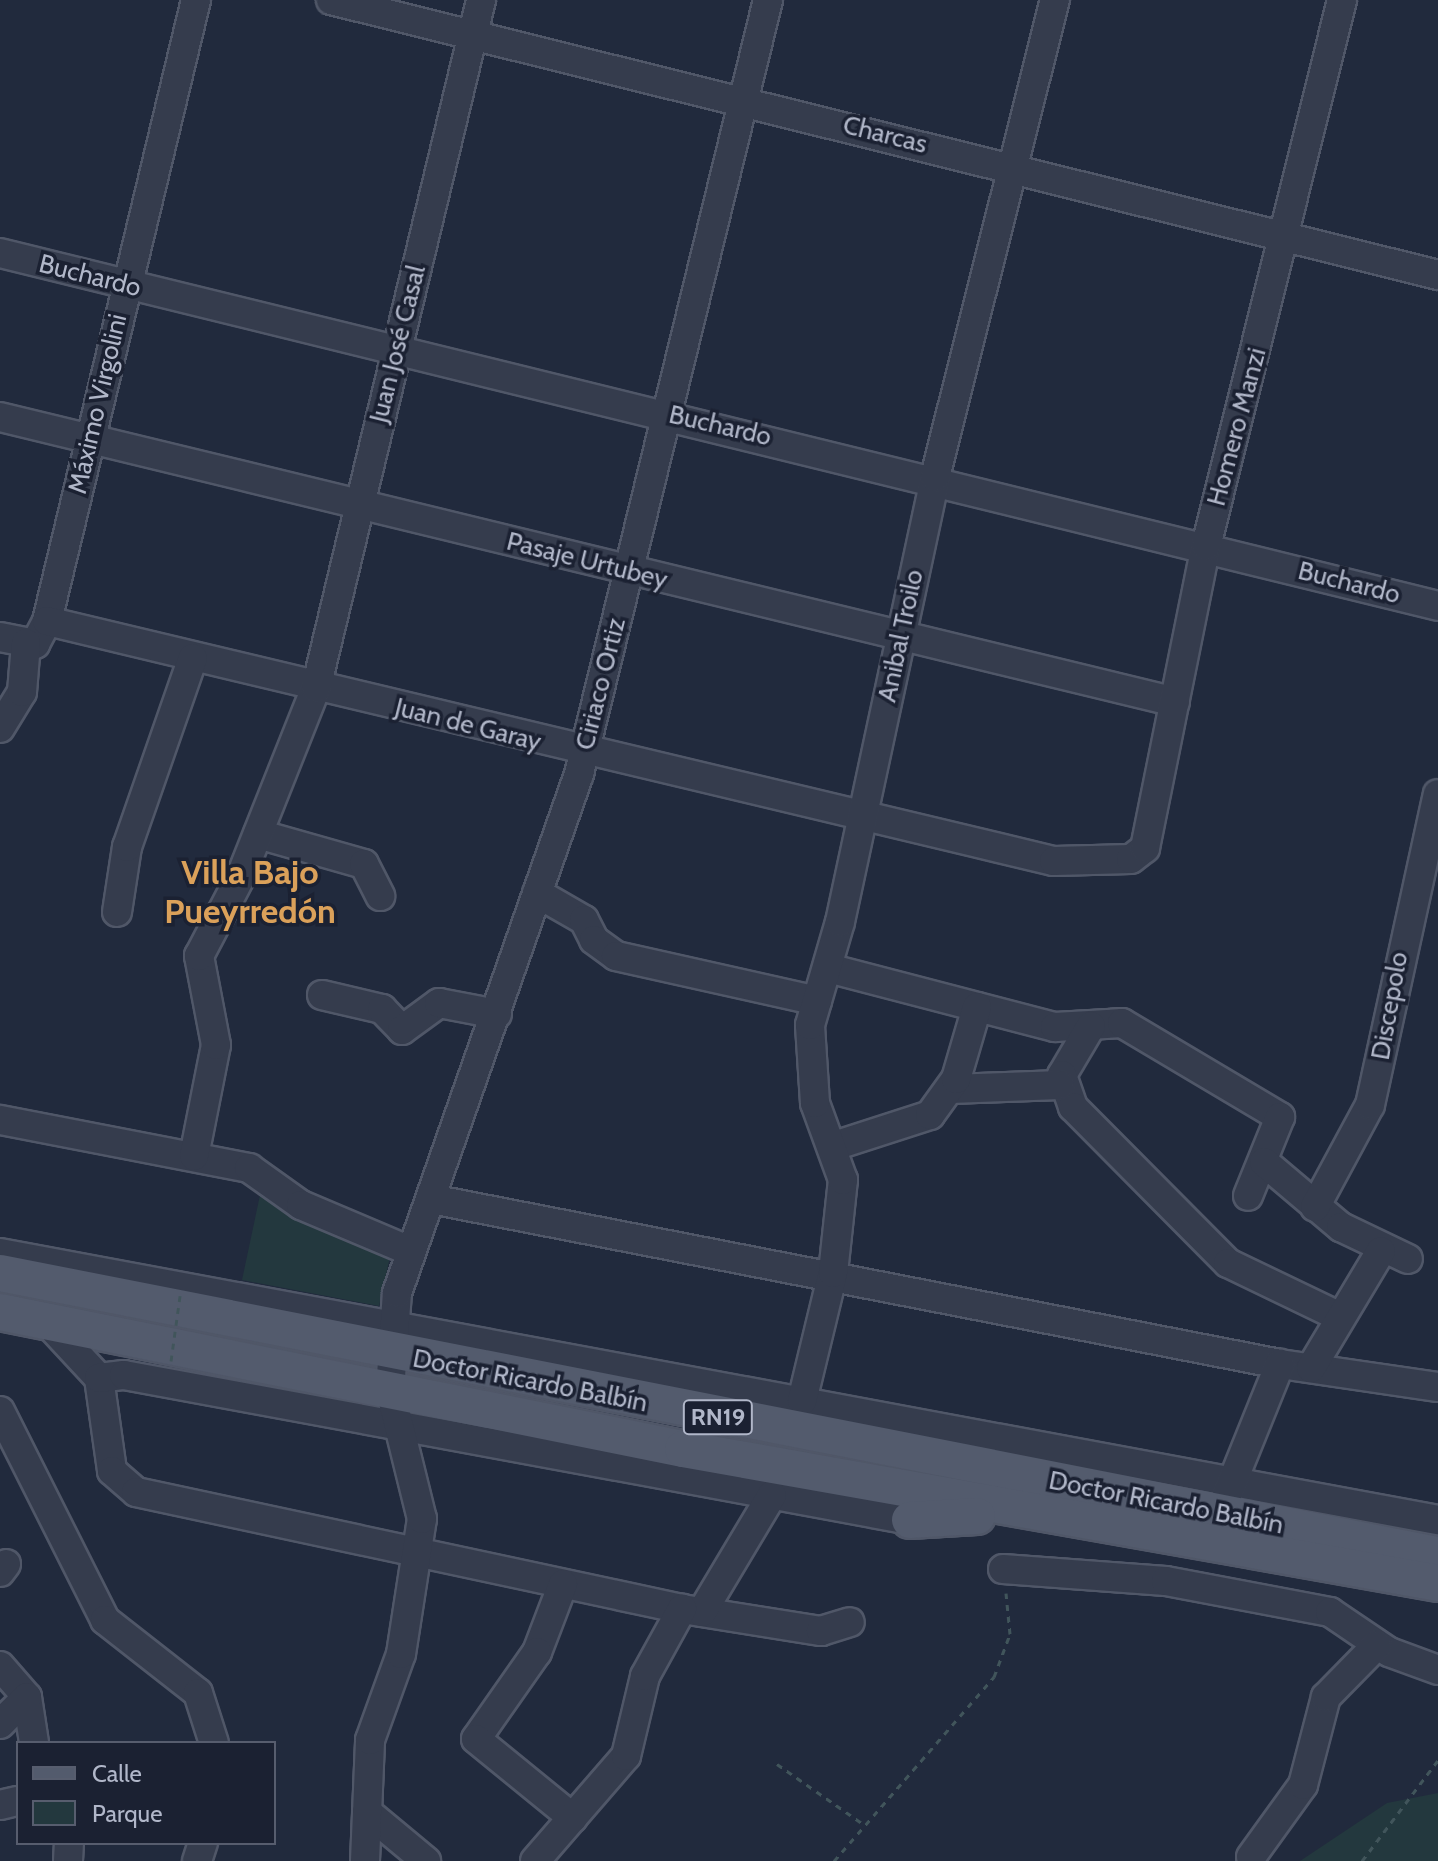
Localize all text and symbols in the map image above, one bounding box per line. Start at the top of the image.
street label: Charcas [840,110,930,160]
street label: Buchardo [36,248,144,304]
street label: Juan José Casal [363,262,433,426]
street label: Máximo Virgolini [62,311,134,497]
street label: Homero Manzi [1201,345,1273,509]
street label: Buchardo [666,399,774,453]
street label: Pasaje Urtubey [503,526,671,596]
street label: Buchardo [1295,555,1403,611]
street label: Anibal Troilo [872,567,930,705]
street label: Ciriaco Ortiz [570,615,632,753]
street label: Juan de Garay [392,692,544,758]
district label: Villa Bajo Pueyrredón [164,852,336,932]
street label: Discepolo [1365,950,1415,1062]
street label: Doctor Ricardo Balbín [410,1343,650,1419]
road number: RN19 [682,1397,754,1437]
street label: Doctor Ricardo Balbín [1046,1465,1286,1541]
legend [16,1741,276,1845]
text: Calle [92,1759,142,1788]
text: Parque [92,1799,162,1828]

